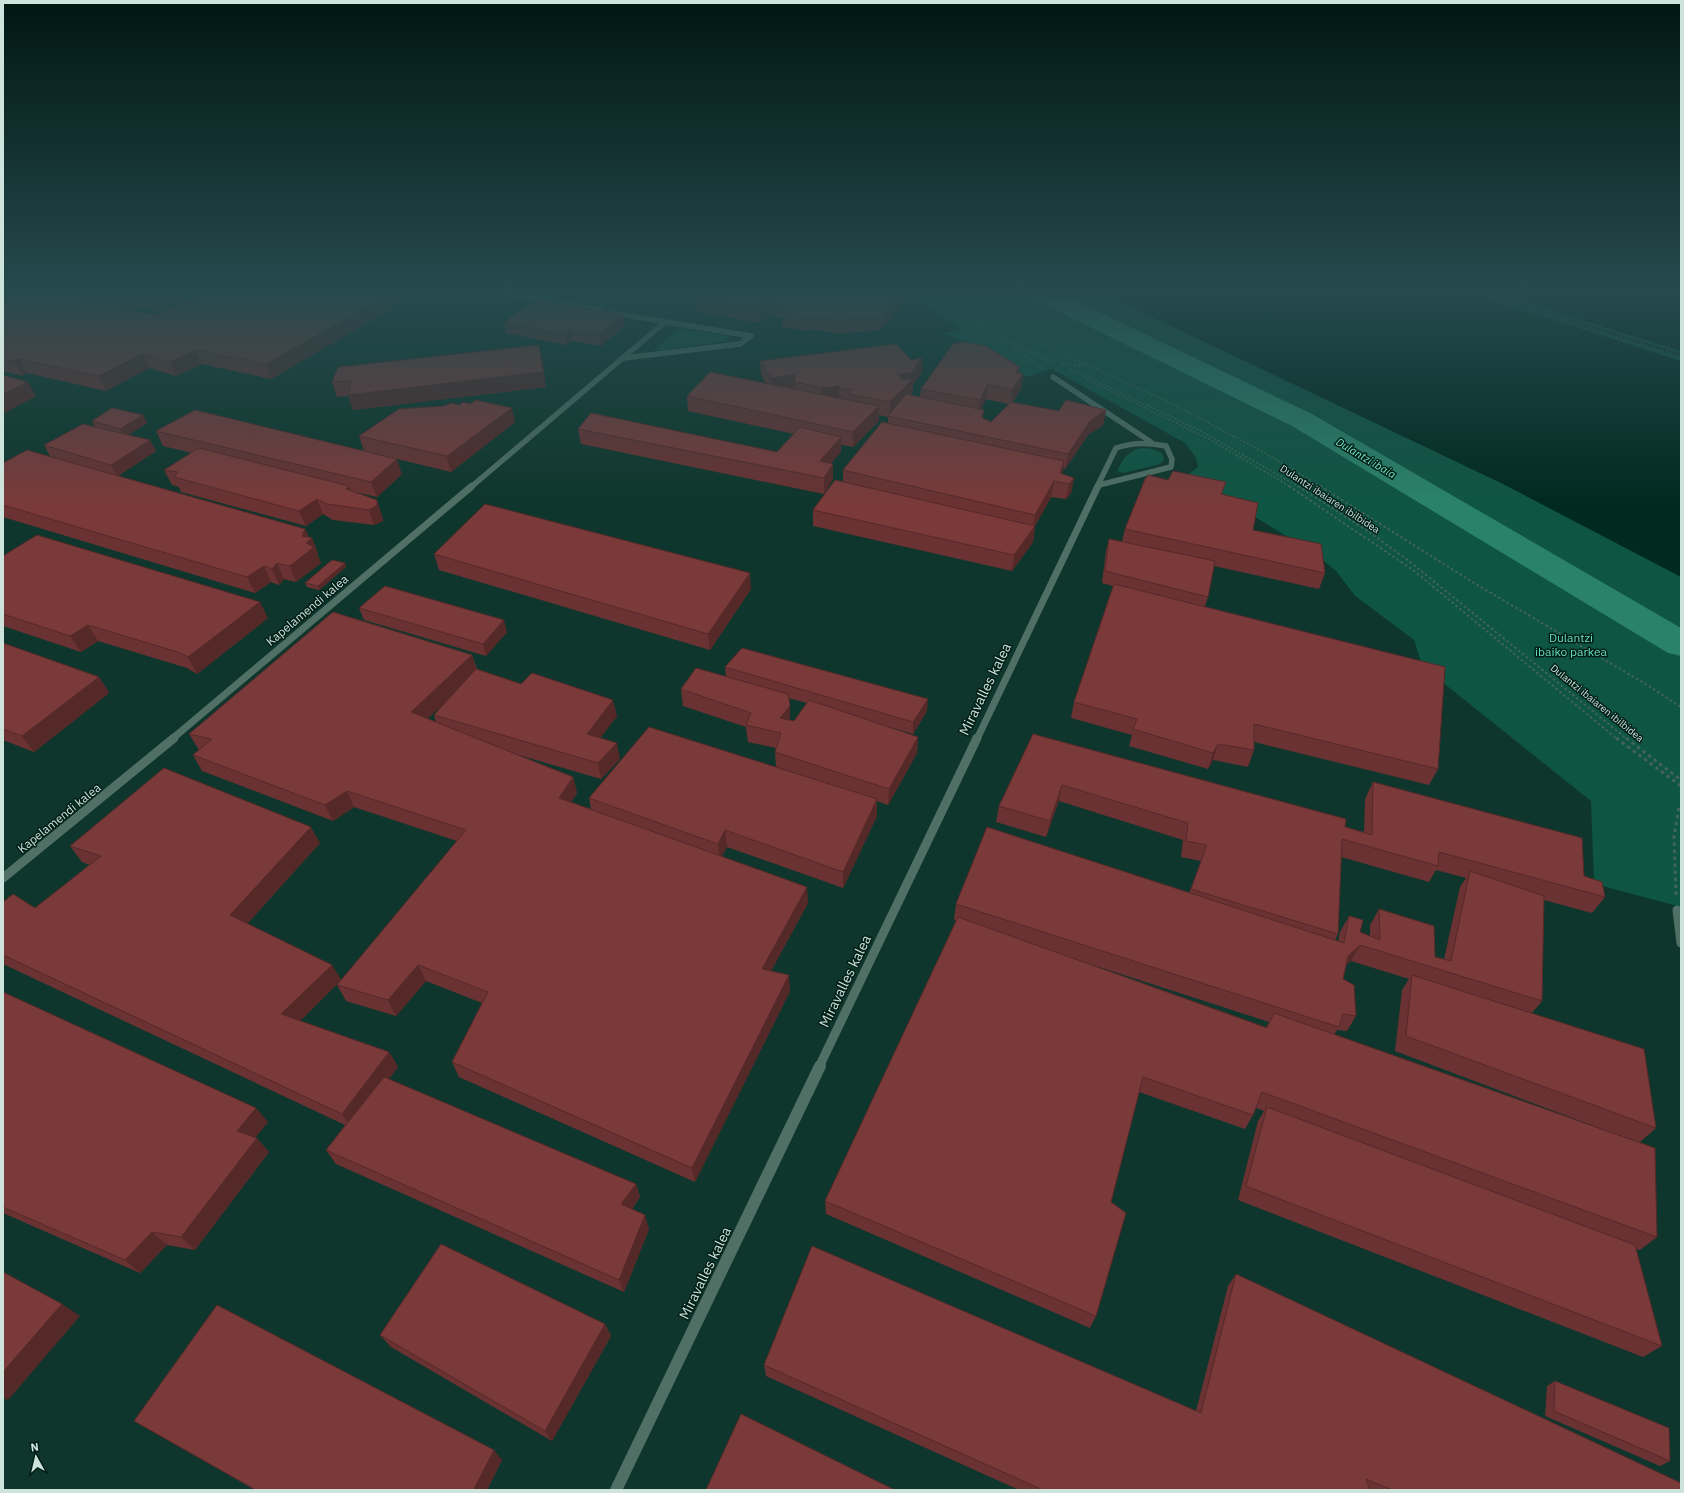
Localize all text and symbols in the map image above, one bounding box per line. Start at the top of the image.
water label: Dulantzi ibaia [1333,435,1399,481]
street label: Dulantzi ibaiaren ibilbidea [1278,462,1383,536]
street label: Kapelamendi kalea [263,571,352,649]
park label: Dulantzi ibaiko parkea [1535,630,1608,659]
street label: Miravalles kalea [955,639,1015,738]
street label: Dulantzi ibaiaren ibilbidea [1548,661,1647,745]
street label: Kapelamendi kalea [14,779,104,856]
street label: Miravalles kalea [815,931,875,1030]
street label: Miravalles kalea [675,1223,735,1322]
north arrow [16,1437,56,1477]
text: N [30,1440,40,1455]

